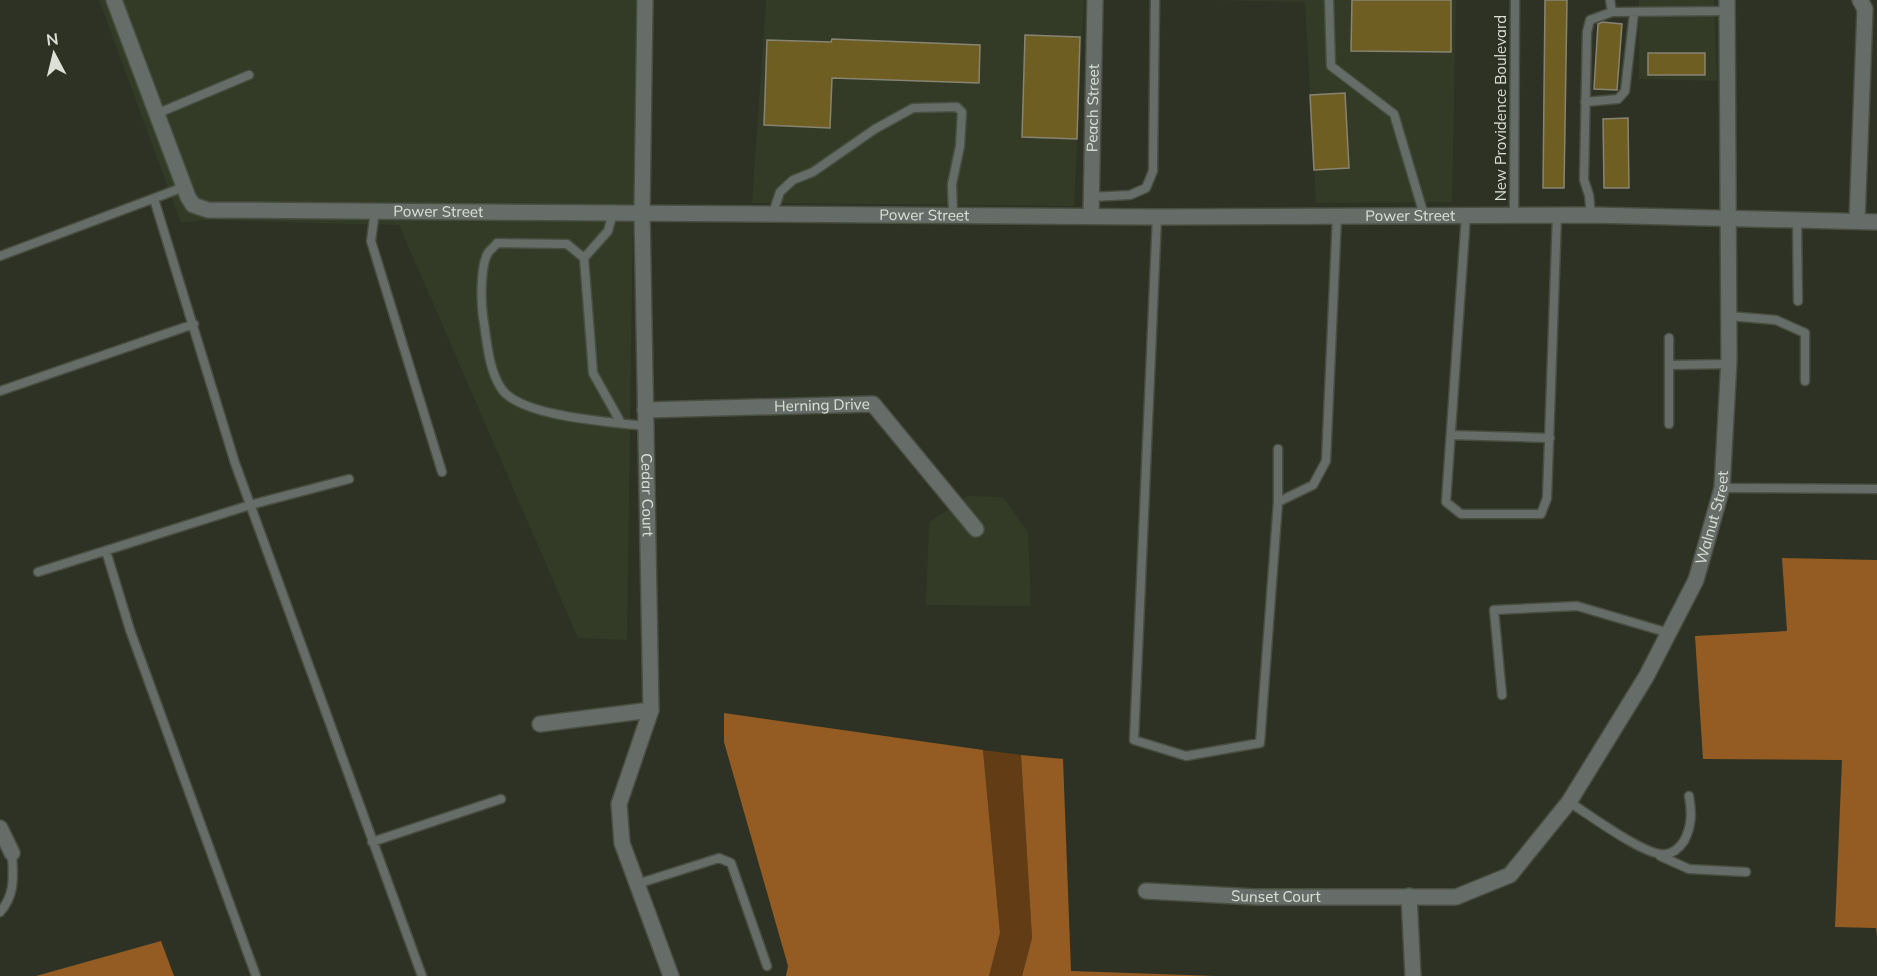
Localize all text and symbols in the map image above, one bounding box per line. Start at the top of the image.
street label: New Providence Boulevard [1491,15,1510,201]
north arrow [24,24,84,84]
text: N [45,28,59,50]
street label: Peach Street [1082,64,1103,152]
street label: Power Street [393,201,483,221]
street label: Power Street [879,205,969,225]
street label: Power Street [1365,206,1455,225]
street label: Herning Drive [774,394,870,416]
street label: Cedar Court [637,453,658,537]
street label: Walnut Street [1691,470,1732,567]
street label: Sunset Court [1231,886,1321,906]

